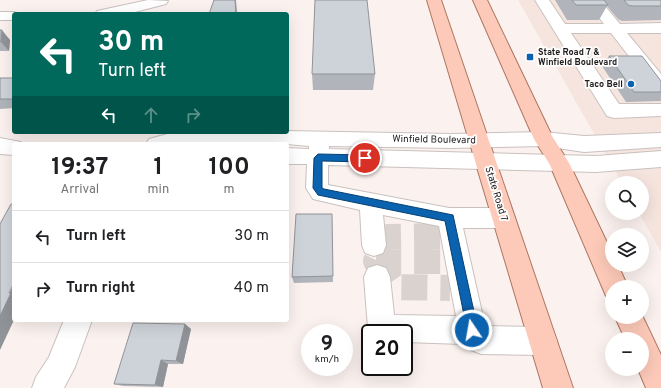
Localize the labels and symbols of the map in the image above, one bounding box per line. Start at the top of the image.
place label: State Road 7 & Winfield Boulevard [538,47,617,68]
marker: State Road 7 & Winfield Boulevard [525,52,535,62]
place label: Taco Bell [584,79,623,90]
marker: Taco Bell [626,79,636,89]
street label: Winfield Boulevard [392,133,476,147]
pin [348,141,382,175]
street label: State Road 7 [482,165,510,223]
position arrow [451,309,493,351]
speed limit sign: 20 [361,324,413,376]

